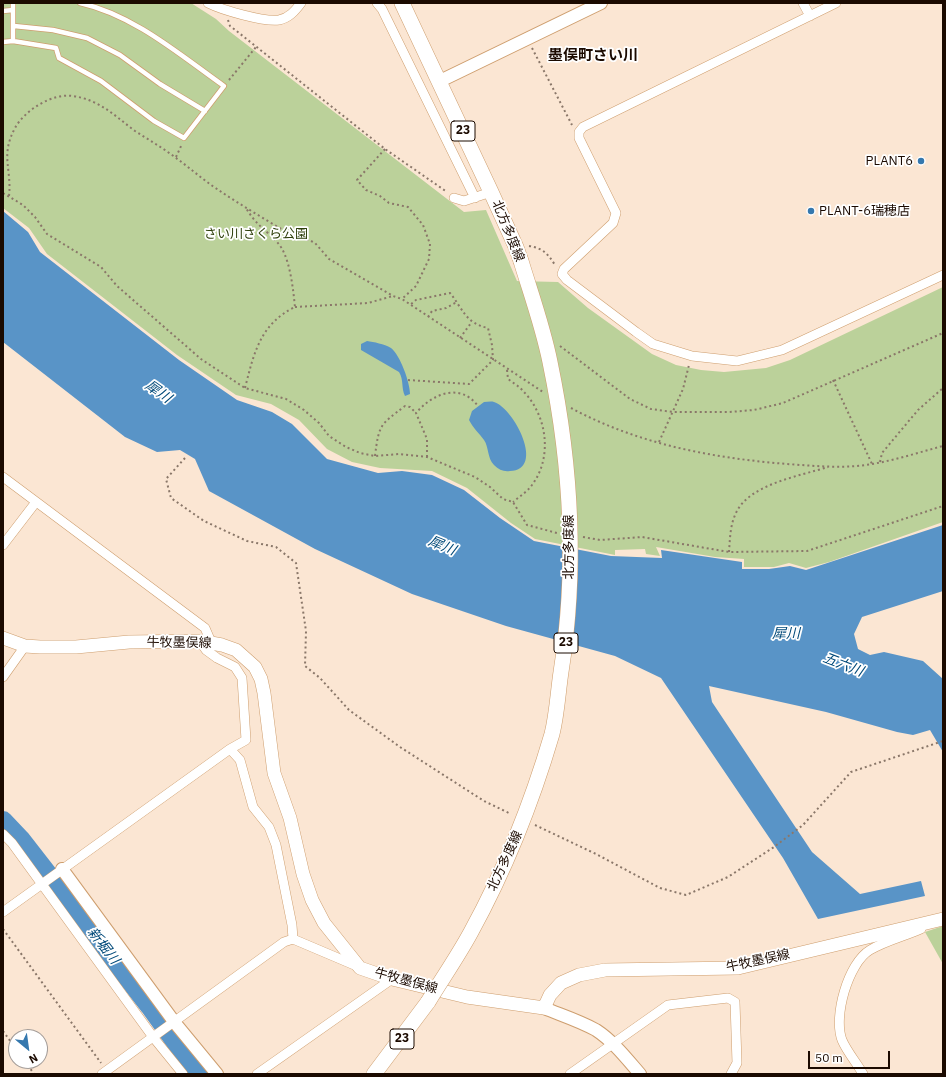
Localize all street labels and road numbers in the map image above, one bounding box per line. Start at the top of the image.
road number: 23 [451,121,475,141]
street label: 北方多度線 [489,198,527,264]
street label: 北方多度線 [561,515,577,579]
road number: 23 [554,633,578,653]
street label: 牛牧墨俣線 [146,635,212,651]
street label: 北方多度線 [484,828,526,894]
street label: 牛牧墨俣線 [725,947,791,975]
street label: 牛牧墨俣線 [373,965,439,997]
road number: 23 [390,1029,414,1049]

